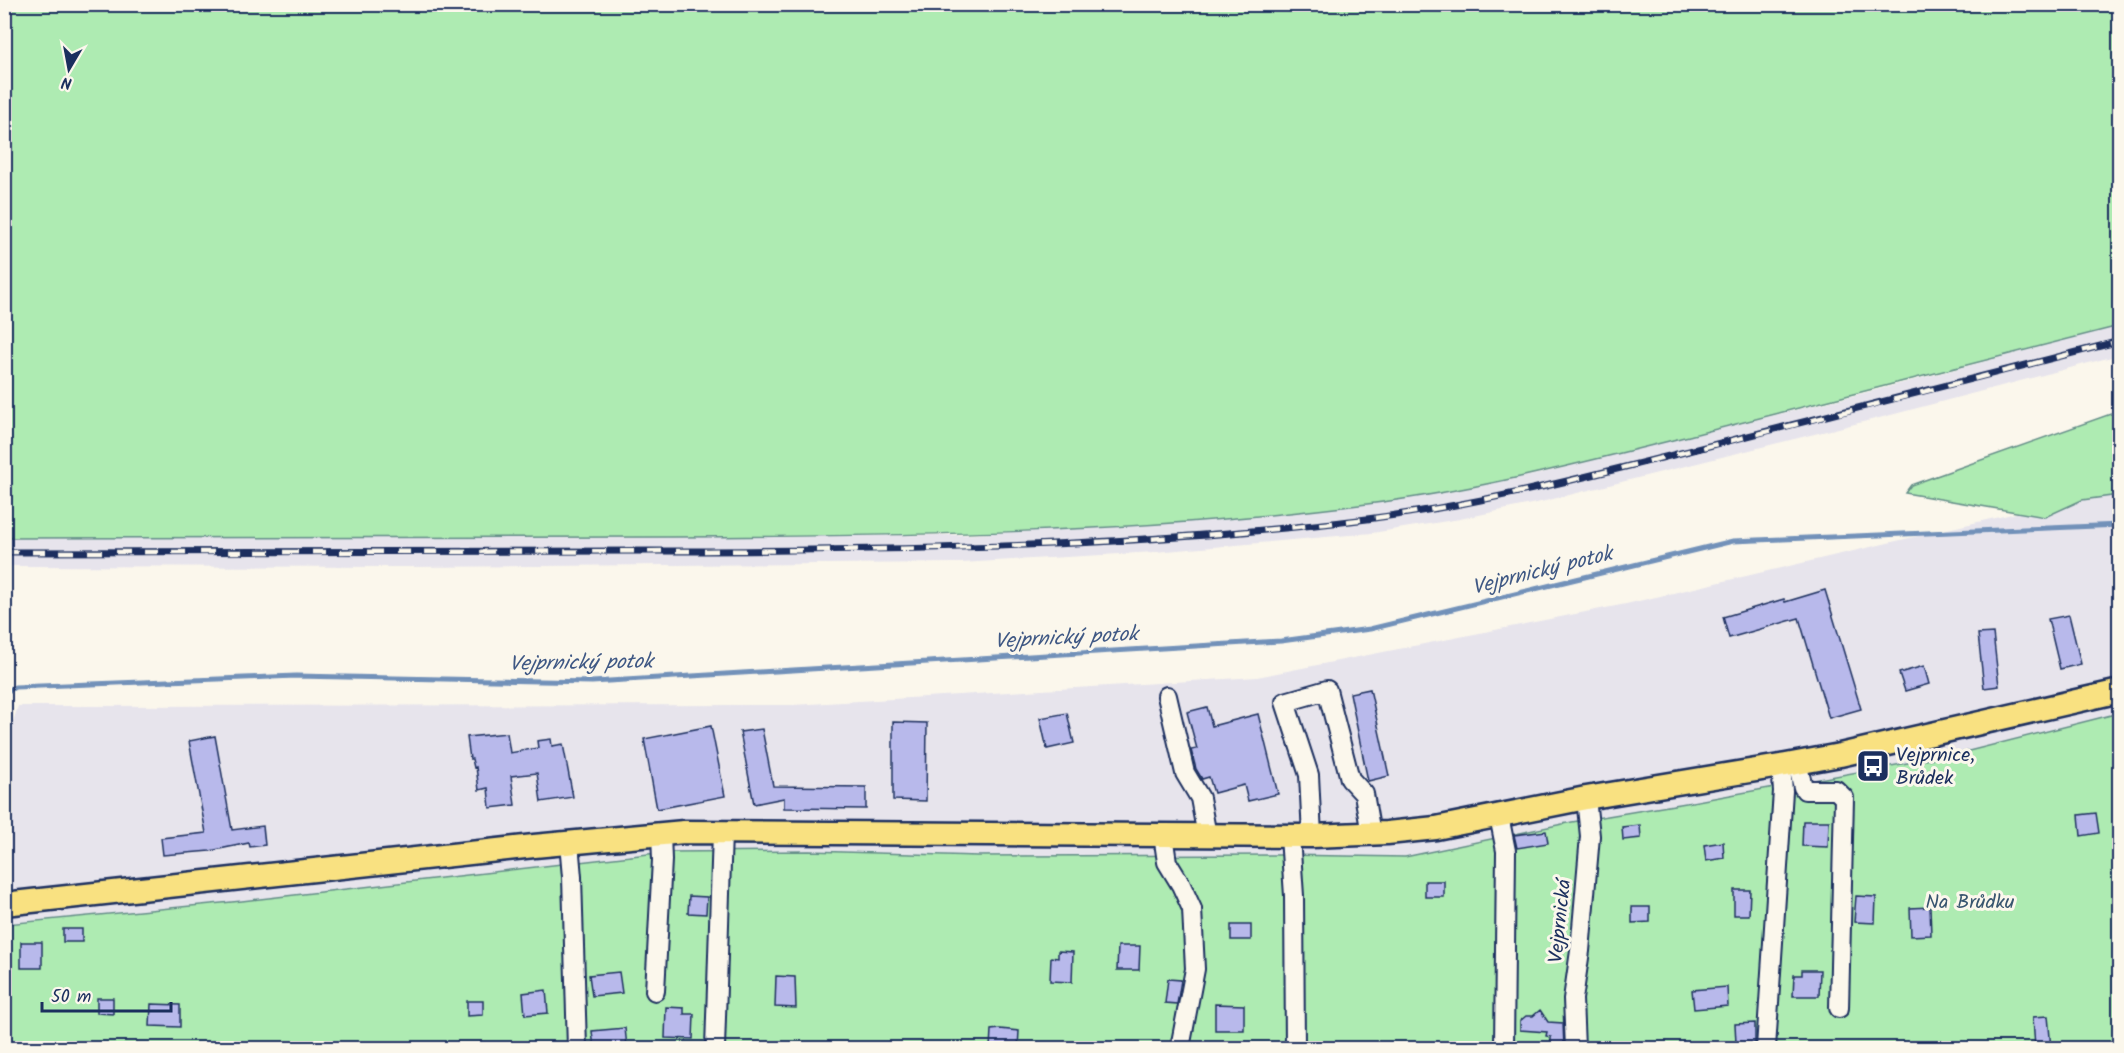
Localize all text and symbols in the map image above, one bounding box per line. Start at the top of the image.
north arrow [39,39,99,99]
text: N [60,69,74,95]
water label: Vejprnický potok [1469,537,1619,605]
water label: Vejprnický potok [993,618,1142,659]
water label: Vejprnický potok [509,646,656,681]
place label: Vejprnice, Brůdek [1896,740,1975,795]
bus stop icon: Vejprnice, Brůdek [1855,748,1891,784]
street label: Vejprnická [1541,876,1581,965]
park label: Na Brůdku [1926,887,2015,919]
scale bar [42,975,171,1013]
text: 50 m [51,983,91,1012]

